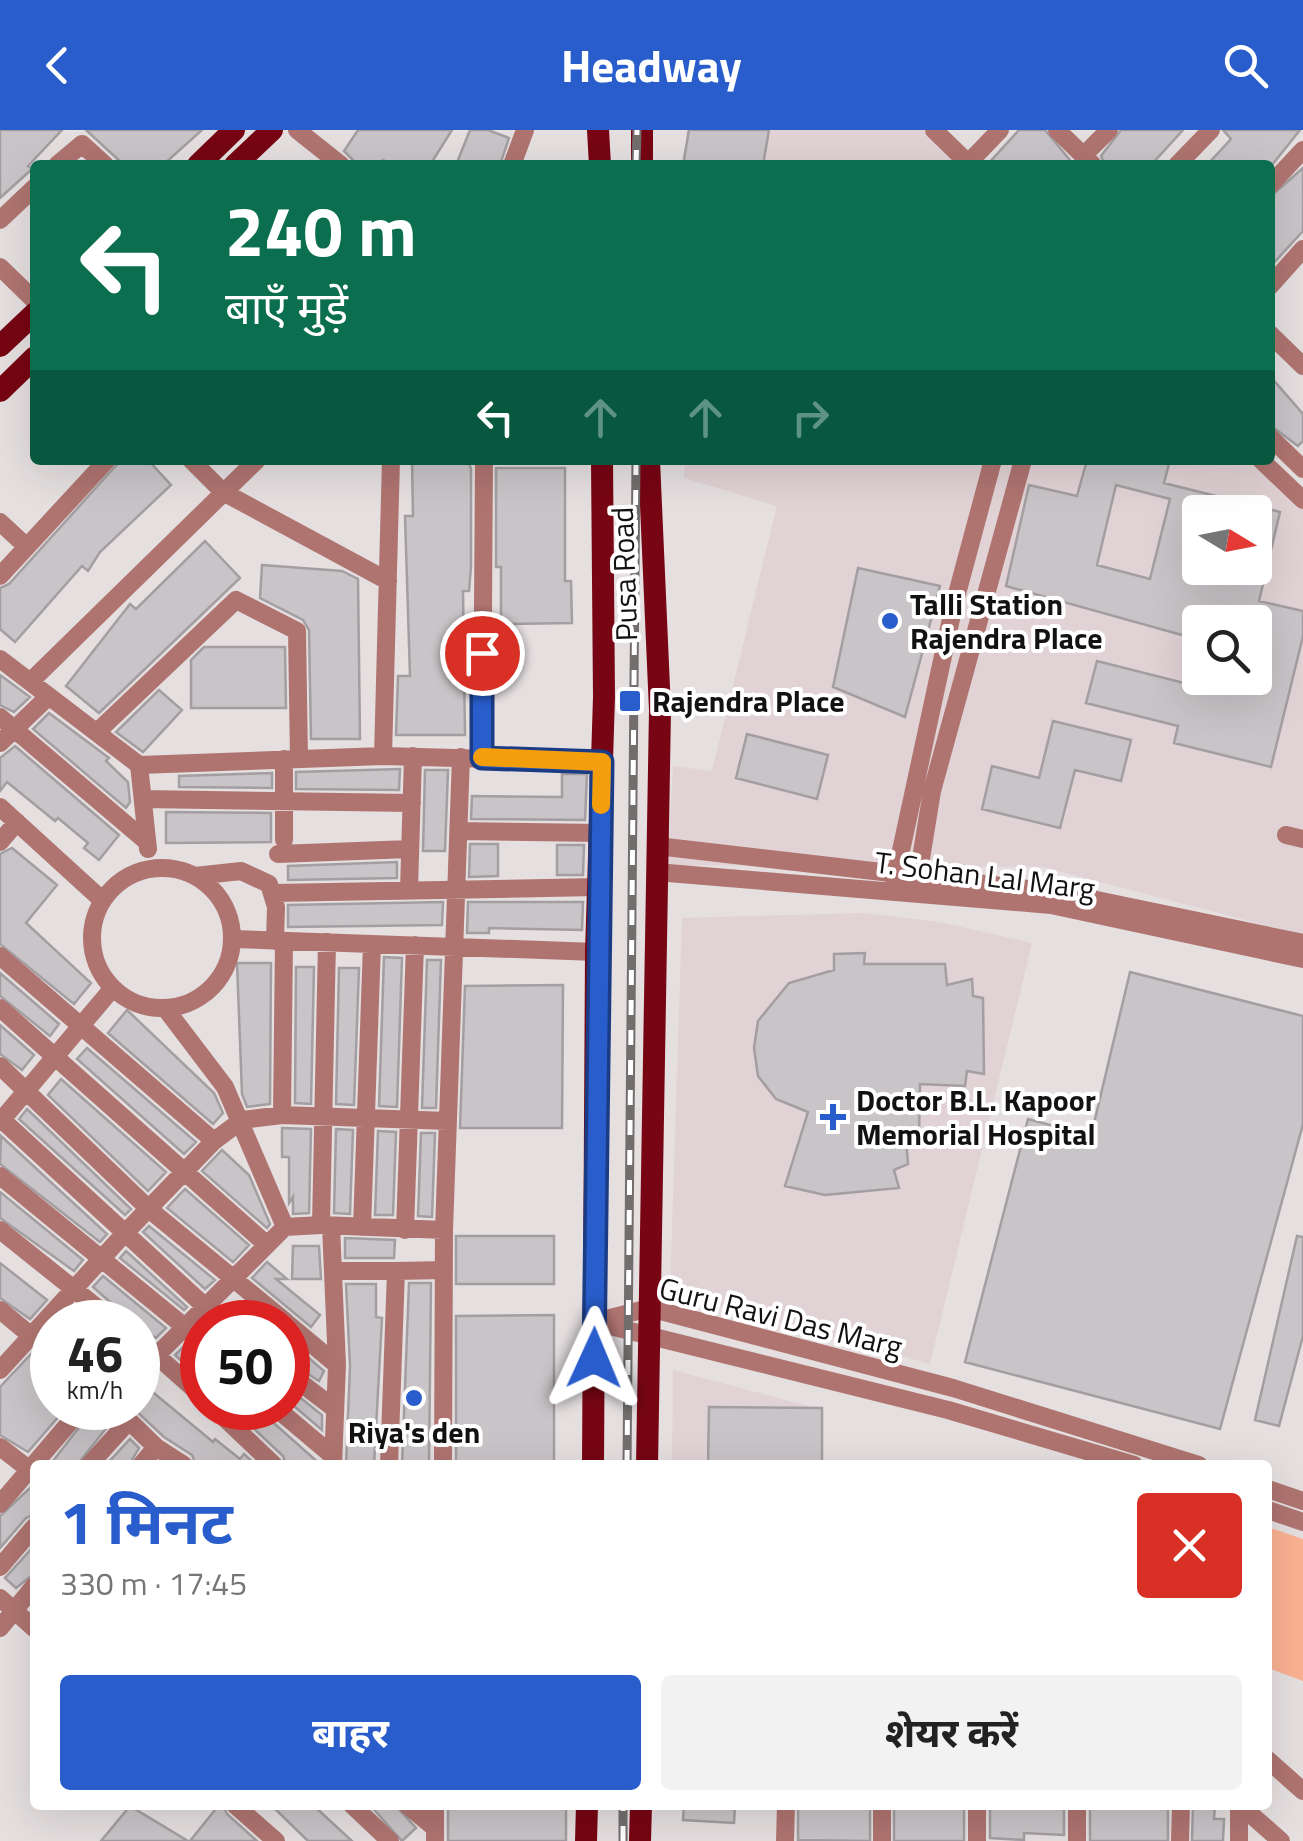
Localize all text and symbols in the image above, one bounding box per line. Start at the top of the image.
text: Headway [561,31,742,99]
icon: back [30,38,85,93]
icon: search [1218,38,1273,93]
text: 240 m [225,177,417,283]
icon: left [60,200,190,330]
text: बाएँ मुड़ें [225,273,348,341]
icon: left [468,390,523,445]
icon: ahead [573,390,628,445]
icon: ahead [678,390,733,445]
icon: right [783,390,838,445]
north arrow [1182,495,1272,585]
map controls [1182,495,1272,695]
street label: Pusa Road [599,506,649,642]
place label: Talli Station Rajendra Place [910,581,1103,661]
button: search [1182,605,1272,695]
marker: Talli Station Rajendra Place [879,610,901,632]
pin [440,611,525,696]
icon: arrive [455,626,510,681]
place label: Rajendra Place [652,678,845,724]
marker: Rajendra Place [617,688,643,714]
street label: T. Sohan Lal Marg [872,839,1098,911]
place label: Doctor B.L. Kapoor Memorial Hospital [856,1077,1096,1157]
marker: Doctor B.L. Kapoor Memorial Hospital [820,1104,846,1130]
street label: Guru Ravi Das Marg [655,1265,907,1369]
speed limit sign: 50 [180,1300,310,1430]
position arrow [542,1306,646,1410]
text: 46 [67,1315,123,1391]
text: km/h [67,1371,123,1409]
marker: Riya's den [403,1387,425,1409]
place label: Riya's den [348,1409,480,1455]
text: 1 मिनट [60,1476,233,1567]
button: close [1137,1493,1242,1598]
text: 330 m · 17:45 [60,1559,247,1607]
button: बाहर [60,1675,641,1790]
button: शेयर करें [661,1675,1242,1790]

